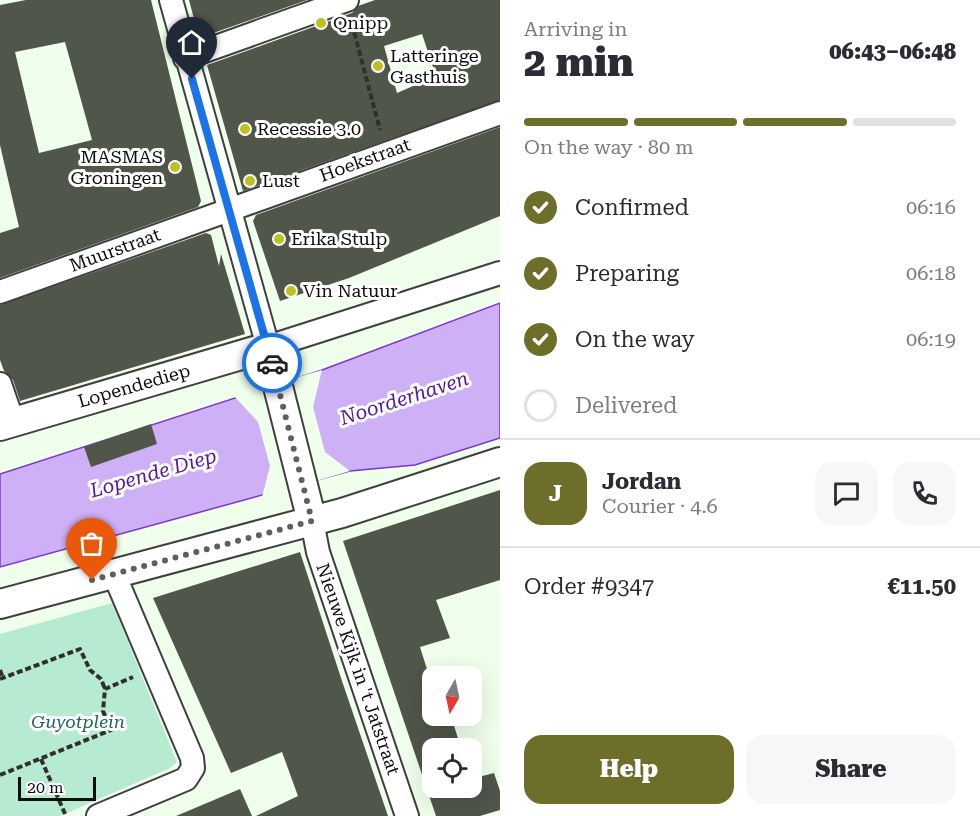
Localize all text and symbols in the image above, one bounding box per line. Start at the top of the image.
place label: Qnipp [333,12,388,33]
marker: Qnipp [314,16,328,30]
pin [166,17,217,79]
text: Arriving in [524,17,627,41]
icon: home [175,26,208,59]
text: 06:43–06:48 [829,39,956,64]
text: 2 min [524,40,634,86]
place label: Latteringe Gasthuis [390,45,479,87]
marker: Latteringe Gasthuis [371,59,385,73]
place label: Recessie 3.0 [257,118,361,139]
marker: Recessie 3.0 [238,122,252,136]
street label: Hoekstraat [317,133,413,186]
text: On the way · 80 m [524,135,694,159]
place label: MASMAS Groningen [70,146,163,188]
marker: MASMAS Groningen [168,160,182,174]
place label: Lust [262,170,300,191]
marker: Lust [243,174,257,188]
icon: check [524,191,557,224]
text: Confirmed [575,195,689,220]
text: 06:16 [906,195,956,219]
street label: Muurstraat [66,223,163,276]
place label: Erika Stulp [291,228,387,249]
marker: Erika Stulp [272,232,286,246]
icon: check [524,257,557,290]
text: Preparing [575,261,679,286]
text: 06:18 [906,261,956,285]
place label: Vin Natuur [303,280,398,301]
marker: Vin Natuur [284,284,298,298]
icon: check [524,323,557,356]
text: On the way [575,327,695,352]
text: 06:19 [906,327,956,351]
courier [242,333,302,393]
icon: car [256,347,289,380]
street label: Lopendediep [75,359,193,412]
water label: Noorderhaven [336,366,471,430]
text: Delivered [575,393,677,418]
water label: Lopende Diep [86,443,219,503]
button: chat [815,462,878,525]
button: phone [893,462,956,525]
text: Jordan [602,469,681,494]
text: J [549,481,562,506]
text: Courier · 4.6 [602,494,718,518]
pin [66,518,117,580]
icon: bag [75,527,108,560]
street label: Nieuwe Kijk in 't Jatstraat [312,560,405,778]
text: Order #9347 [524,574,654,599]
text: €11.50 [887,574,956,599]
north arrow [422,666,482,726]
map controls [422,666,482,798]
park label: Guyotplein [31,711,125,732]
button: Help [524,735,734,804]
button: Share [746,735,956,804]
button: locate [422,738,482,798]
scale bar [18,774,96,802]
text: 20 m [27,778,64,797]

